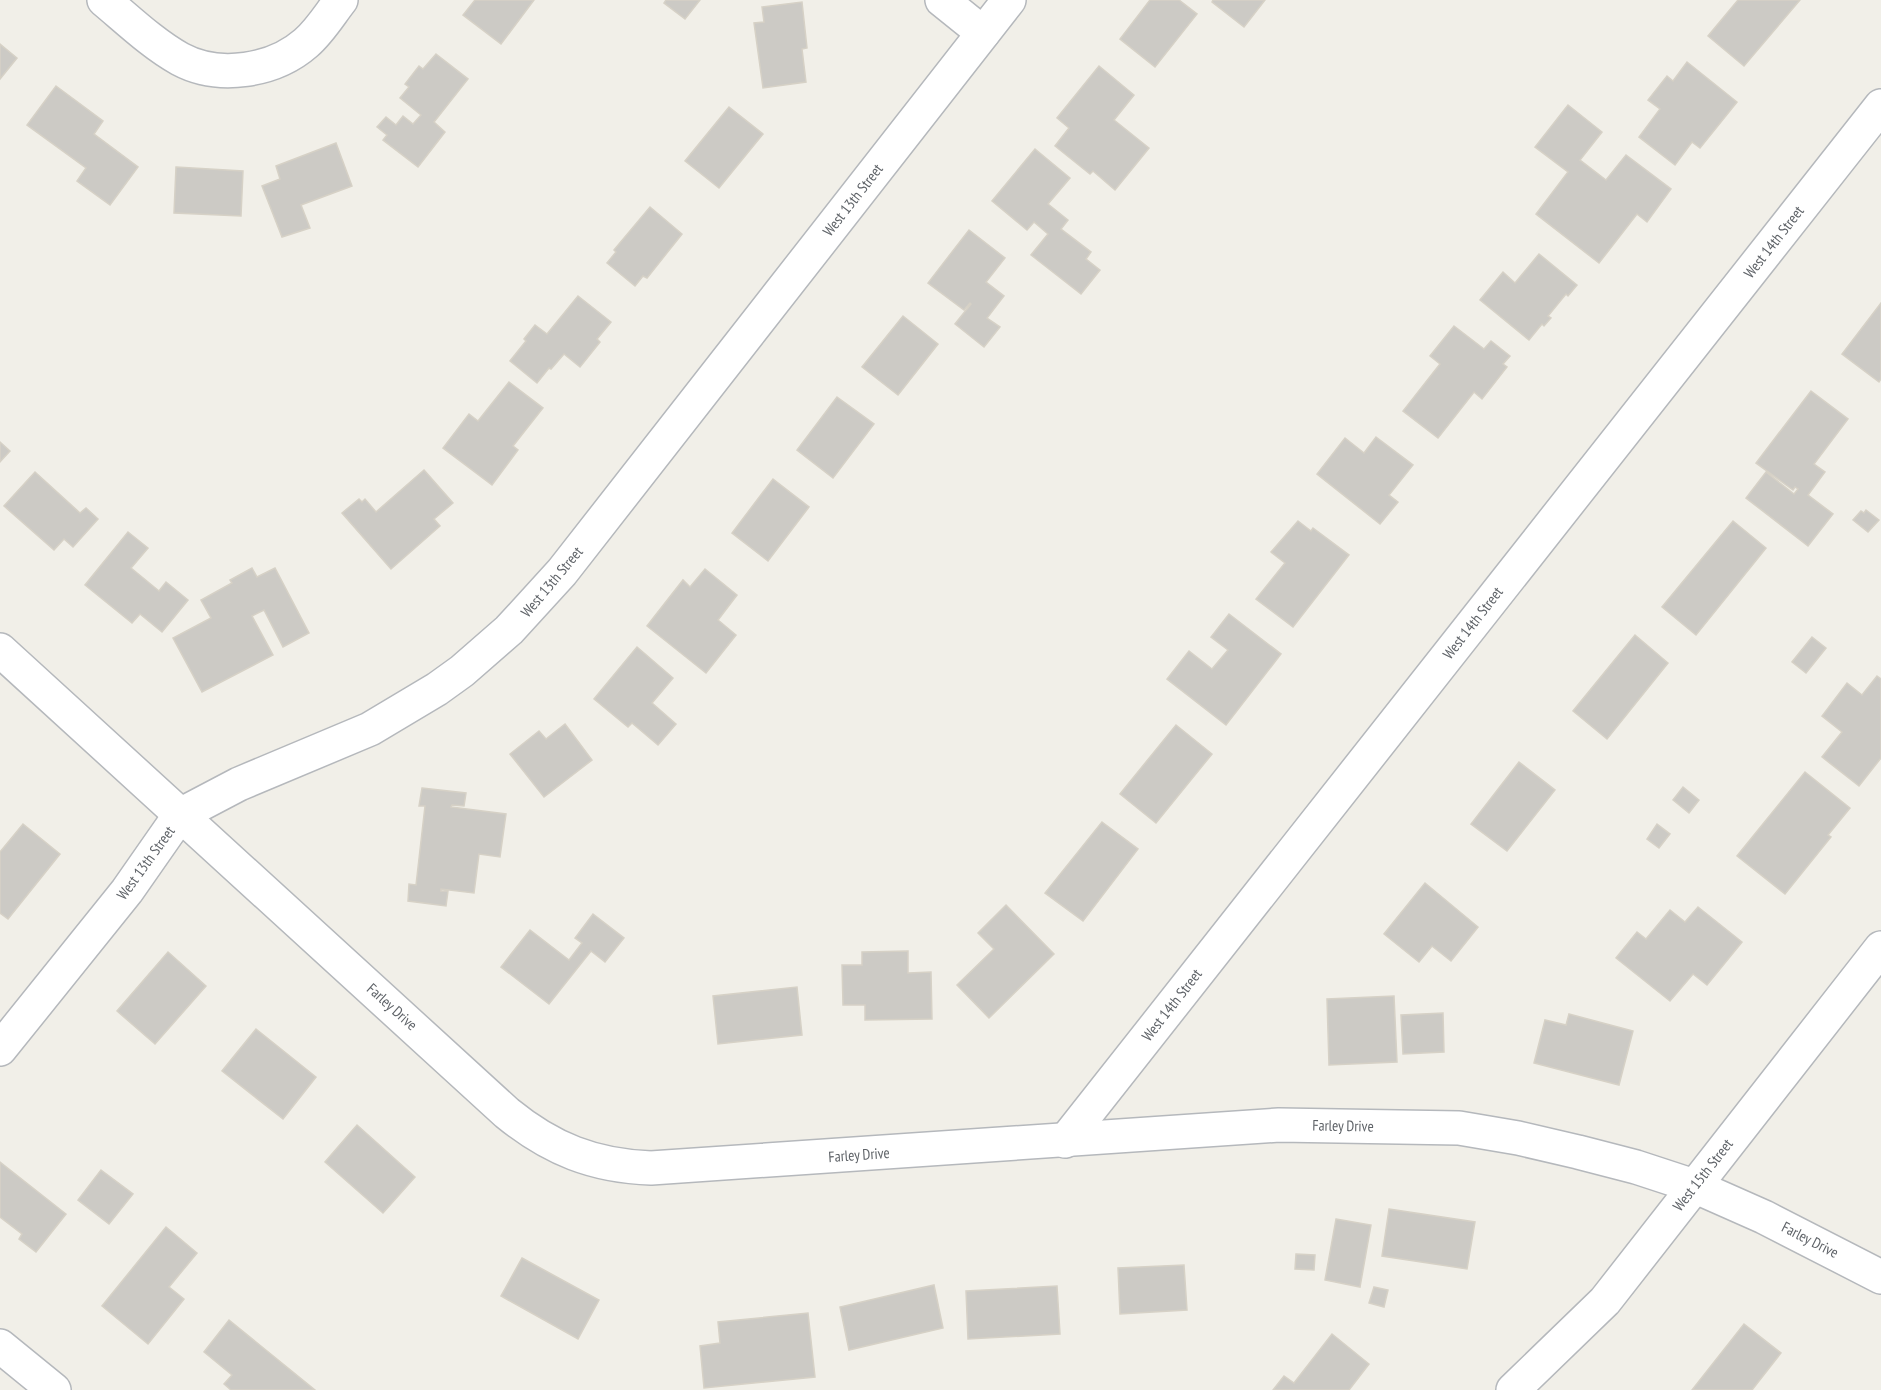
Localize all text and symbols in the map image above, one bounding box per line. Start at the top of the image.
street label: West 13th Street [818,160,887,240]
street label: West 14th Street [1739,202,1808,282]
street label: West 13th Street [517,542,587,621]
street label: West 14th Street [1438,583,1507,663]
street label: West 13th Street [112,822,179,903]
street label: West 14th Street [1137,965,1206,1045]
street label: Farley Drive [363,979,422,1034]
street label: Farley Drive [1312,1115,1374,1136]
street label: West 15th Street [1668,1135,1737,1215]
street label: Farley Drive [828,1143,890,1166]
street label: Farley Drive [1779,1217,1842,1262]

